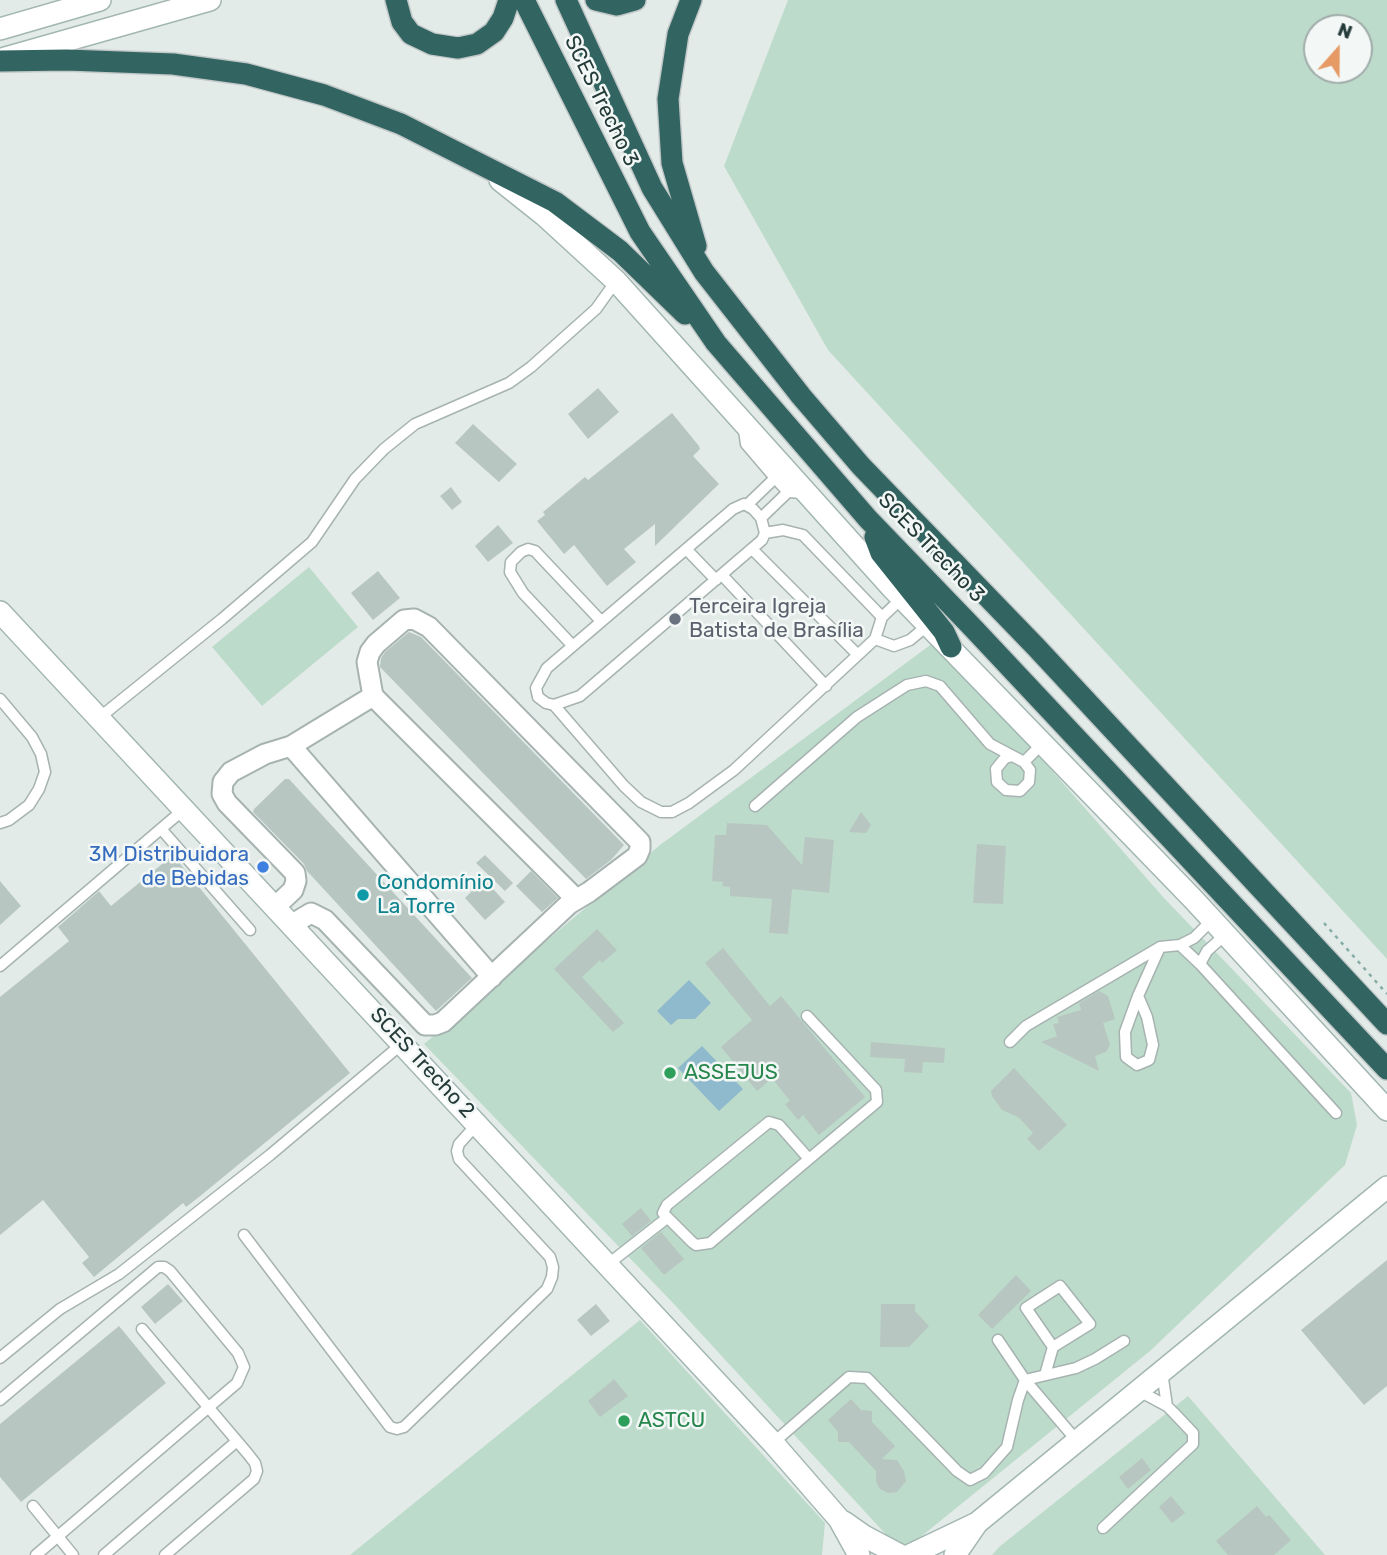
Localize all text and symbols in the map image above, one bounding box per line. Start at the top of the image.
north arrow [1303,14,1373,84]
text: N [1334,18,1355,44]
street label: SCES Trecho 3 [559,32,643,170]
street label: SCES Trecho 3 [873,488,989,608]
place label: Terceira Igreja Batista de Brasília [689,594,864,644]
marker: Terceira Igreja Batista de Brasília [667,611,683,627]
place label: 3M Distribuidora de Bebidas [89,842,249,892]
marker: 3M Distribuidora de Bebidas [255,859,271,875]
place label: Condomínio La Torre [377,870,494,920]
marker: Condomínio La Torre [355,887,371,903]
street label: SCES Trecho 2 [364,1003,480,1123]
place label: ASSEJUS [684,1060,778,1086]
marker: ASSEJUS [662,1065,678,1081]
place label: ASTCU [638,1408,705,1434]
marker: ASTCU [616,1413,632,1429]

